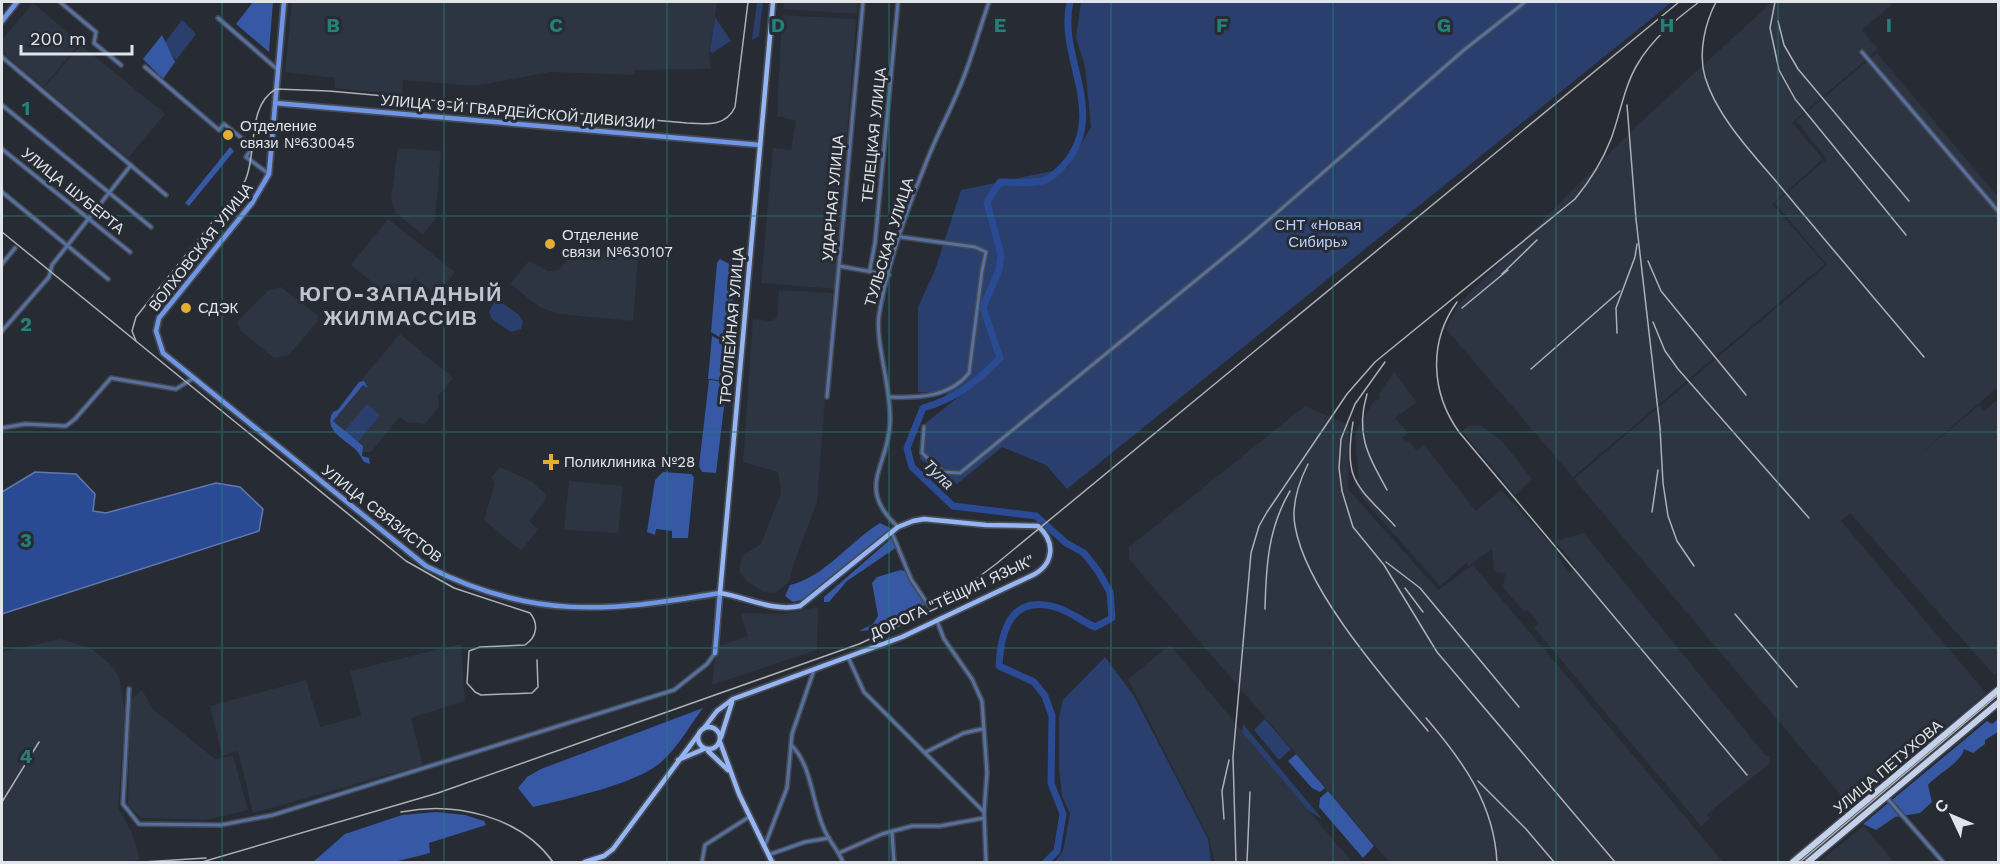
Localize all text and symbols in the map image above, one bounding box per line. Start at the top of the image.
text: B [326,13,340,37]
text: C [549,13,563,37]
text: D [771,13,785,37]
text: E [994,13,1006,37]
text: F [1216,13,1228,37]
text: G [1437,13,1451,37]
text: H [1660,13,1674,37]
text: I [1886,13,1892,37]
scale bar [21,18,132,56]
text: 200 m [30,28,86,49]
street label: ТЕЛЕЦКАЯ УЛИЦА [858,67,890,203]
street label: УЛИЦА 9-Й ГВАРДЕЙСКОЙ ДИВИЗИИ [380,91,656,133]
text: 1 [22,96,30,120]
place label: Отделение связи №630045 [240,117,355,152]
marker: Отделение связи №630045 [221,128,235,142]
street label: УДАРНАЯ УЛИЦА [819,134,847,262]
street label: УЛИЦА ШУБЕРТА [18,144,128,238]
street label: ТУЛЬСКАЯ УЛИЦА [861,175,917,309]
street label: ВОЛХОВСКАЯ УЛИЦА [145,179,257,315]
park label: СНТ «Новая Сибирь» [1275,216,1361,251]
place label: Отделение связи №630107 [562,226,673,261]
marker: Отделение связи №630107 [543,237,557,251]
street label: ТРОЛЛЕЙНАЯ УЛИЦА [716,246,748,406]
district label: ЮГО-ЗАПАДНЫЙ ЖИЛМАССИВ [299,281,503,330]
place label: СДЭК [198,299,238,317]
marker: СДЭК [179,301,193,315]
text: 2 [20,312,32,336]
marker: Поликлиника №28 [542,453,560,471]
place label: Поликлиника №28 [564,453,695,471]
water label: Тула [919,455,958,493]
street label: УЛИЦА СВЯЗИСТОВ [318,462,446,566]
text: 3 [20,528,32,552]
street label: ДОРОГА "ТЁЩИН ЯЗЫК" [867,551,1037,643]
street label: УЛИЦА ПЕТУХОВА [1830,716,1946,818]
text: 4 [20,744,33,768]
north arrow [1922,786,1982,846]
text: С [1931,795,1953,817]

